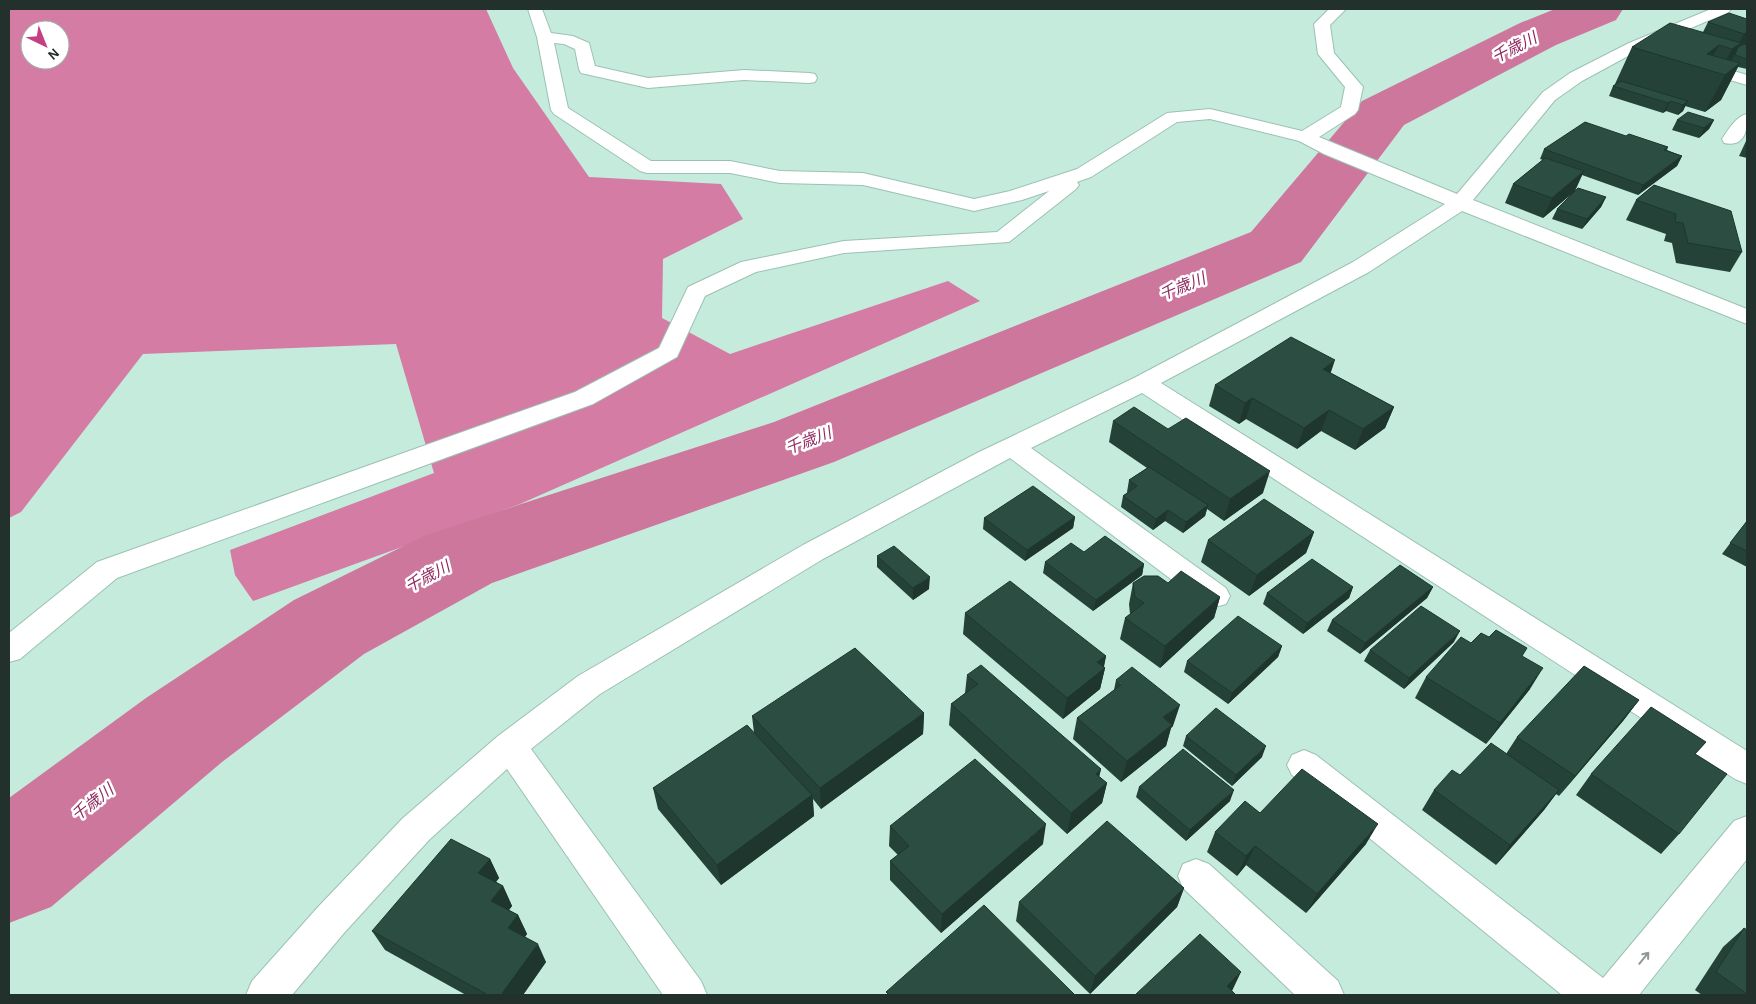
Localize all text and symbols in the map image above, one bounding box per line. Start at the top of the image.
north arrow [20,20,70,70]
water label: 千歳川 [1489,28,1541,66]
text: N [45,45,62,62]
water label: 千歳川 [1157,269,1209,303]
water label: 千歳川 [783,423,835,457]
water label: 千歳川 [402,557,454,595]
water label: 千歳川 [68,780,118,824]
one-way arrow [1639,951,1650,964]

